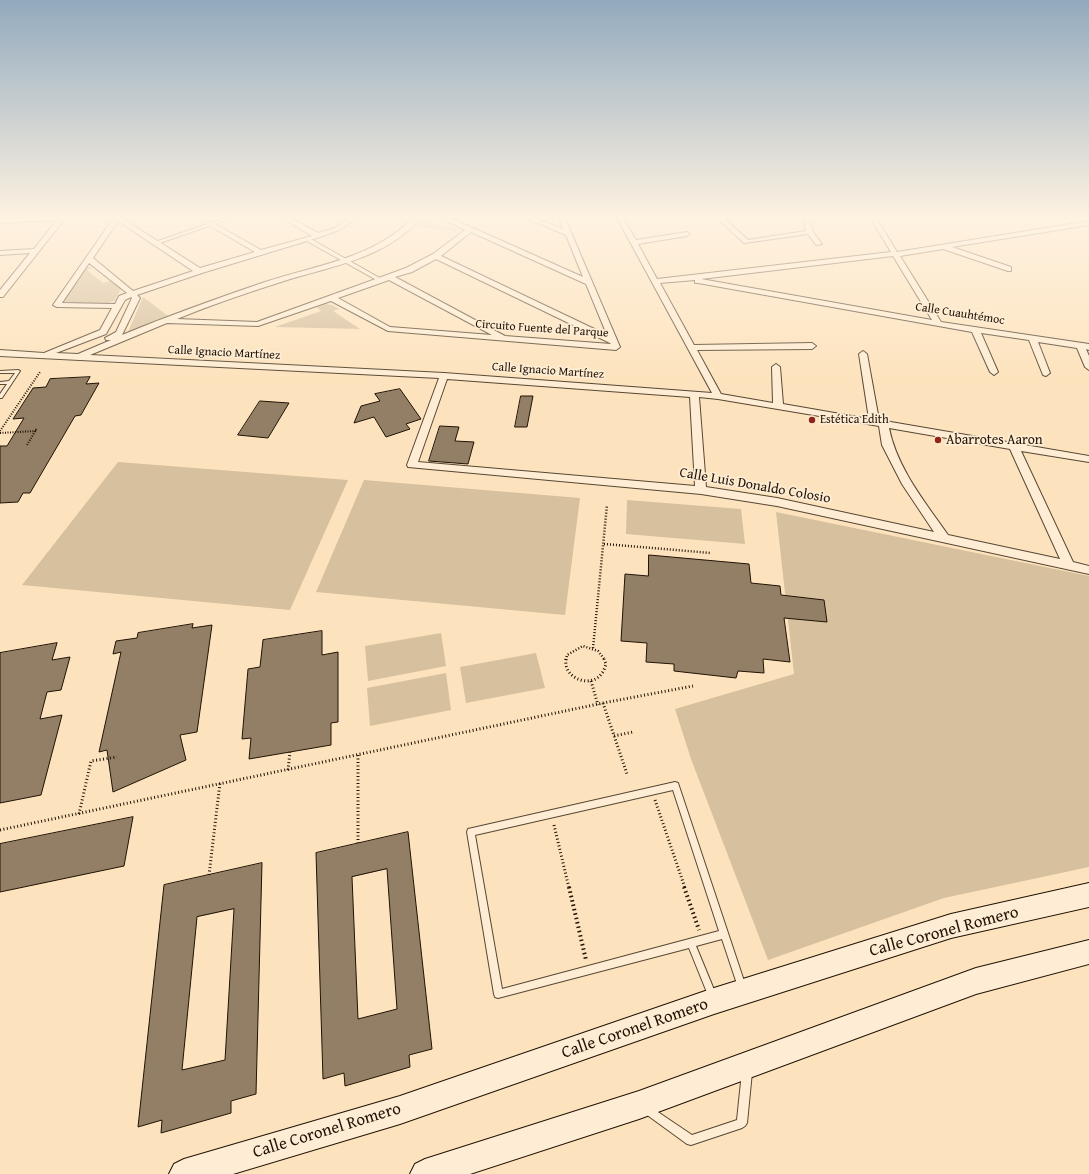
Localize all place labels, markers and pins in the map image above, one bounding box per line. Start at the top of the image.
place label: Estética Edith [820,413,889,427]
marker: Estética Edith [807,415,817,425]
place label: Abarrotes Aaron [946,432,1043,448]
marker: Abarrotes Aaron [933,435,943,445]

